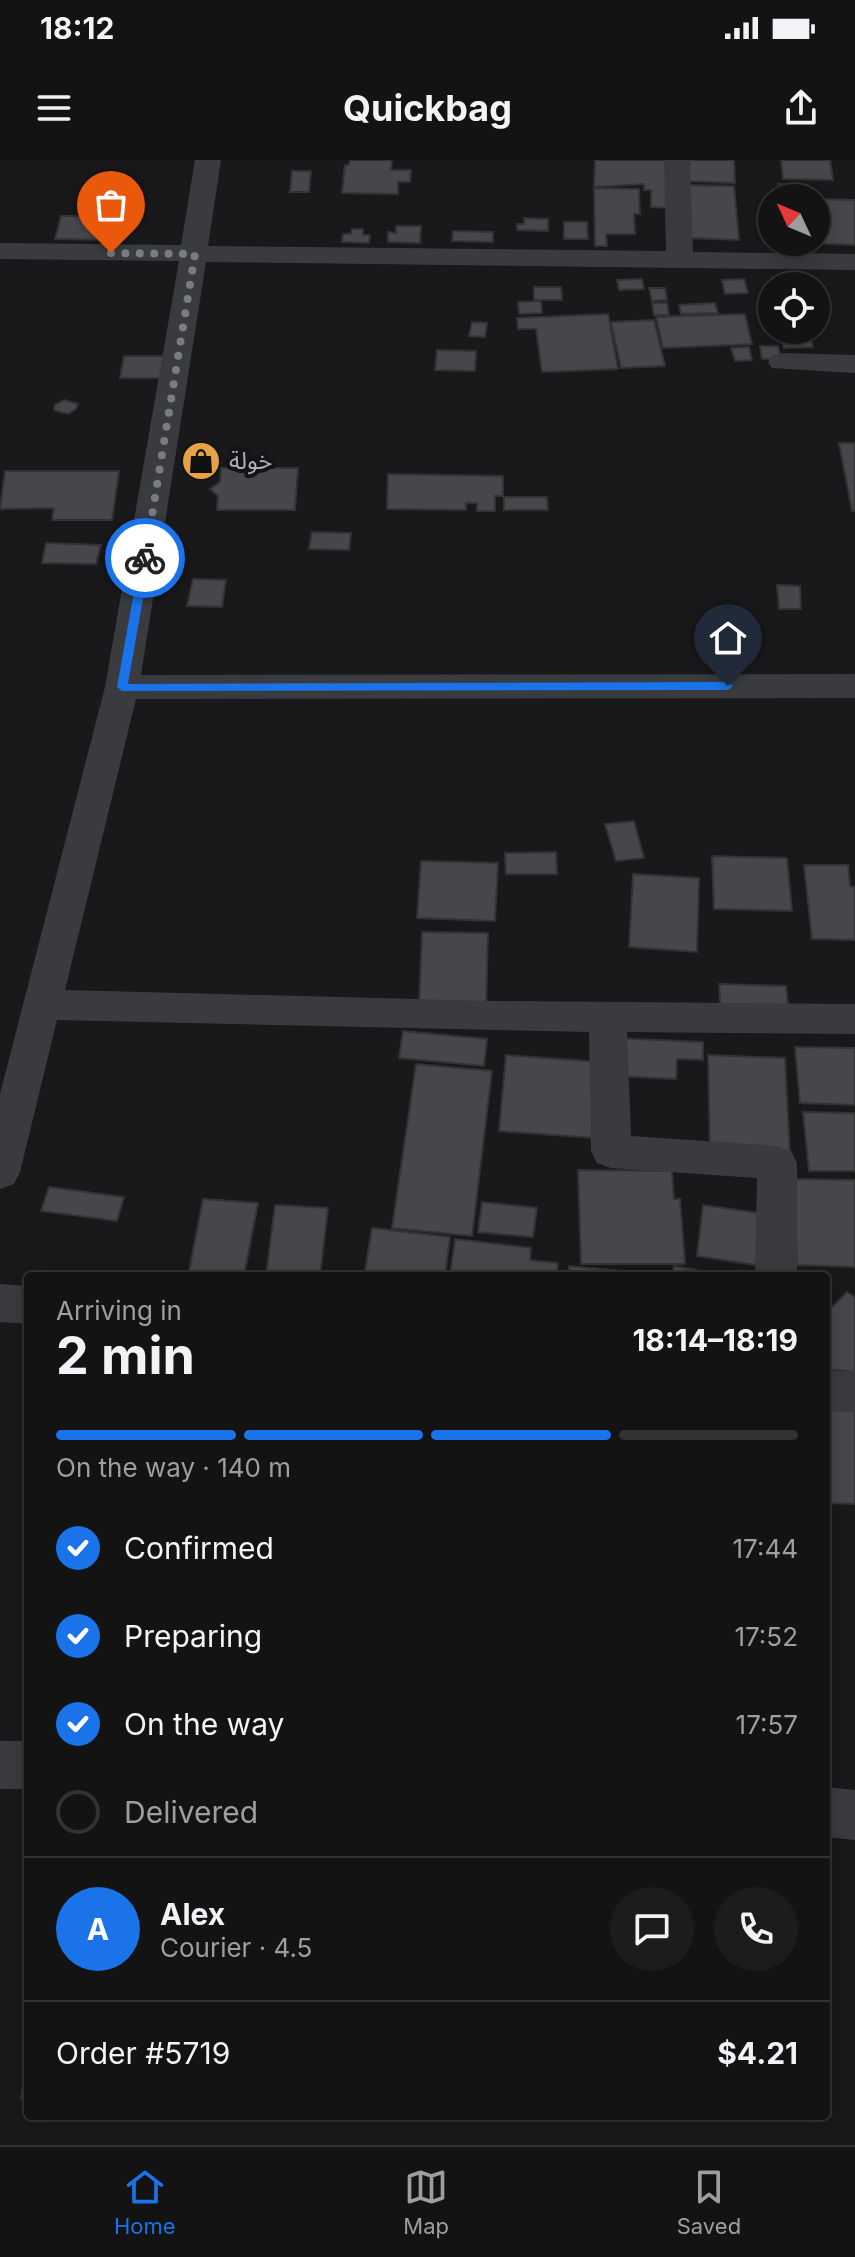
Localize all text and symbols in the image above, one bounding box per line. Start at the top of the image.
text: 18:12 [40,10,114,46]
icon: menu [32,86,76,130]
text: Quickbag [343,86,512,130]
icon: share [779,86,823,130]
pin [77,171,145,253]
icon: bag [89,183,133,227]
north arrow [758,184,830,256]
map controls [758,184,830,344]
button: locate [758,272,830,344]
shop icon: خولة [180,440,222,482]
place label: خولة [229,446,272,475]
courier [105,518,185,598]
icon: bike [123,536,167,580]
pin [694,604,762,686]
icon: home [706,616,750,660]
text: Arriving in [56,1295,182,1326]
text: 18:14–18:19 [632,1322,798,1358]
text: 2 min [56,1324,195,1387]
text: On the way · 140 m [56,1452,291,1483]
icon: check [56,1526,100,1570]
text: Confirmed [124,1530,274,1566]
text: 17:44 [733,1533,798,1564]
icon: check [56,1614,100,1658]
text: Preparing [124,1618,262,1654]
text: 17:52 [734,1621,798,1652]
icon: check [56,1702,100,1746]
text: On the way [124,1706,284,1742]
text: 17:57 [736,1709,798,1740]
text: Delivered [124,1794,258,1830]
button: chat [610,1887,694,1971]
button: phone [714,1887,798,1971]
text: Alex [160,1896,225,1932]
text: A [87,1911,109,1947]
text: Courier · 4.5 [160,1932,312,1963]
text: Order #5719 [56,2035,230,2071]
text: $4.21 [717,2035,798,2071]
tab: Home [114,2165,176,2239]
tab: Map [403,2165,449,2239]
tab: Saved [677,2165,741,2239]

